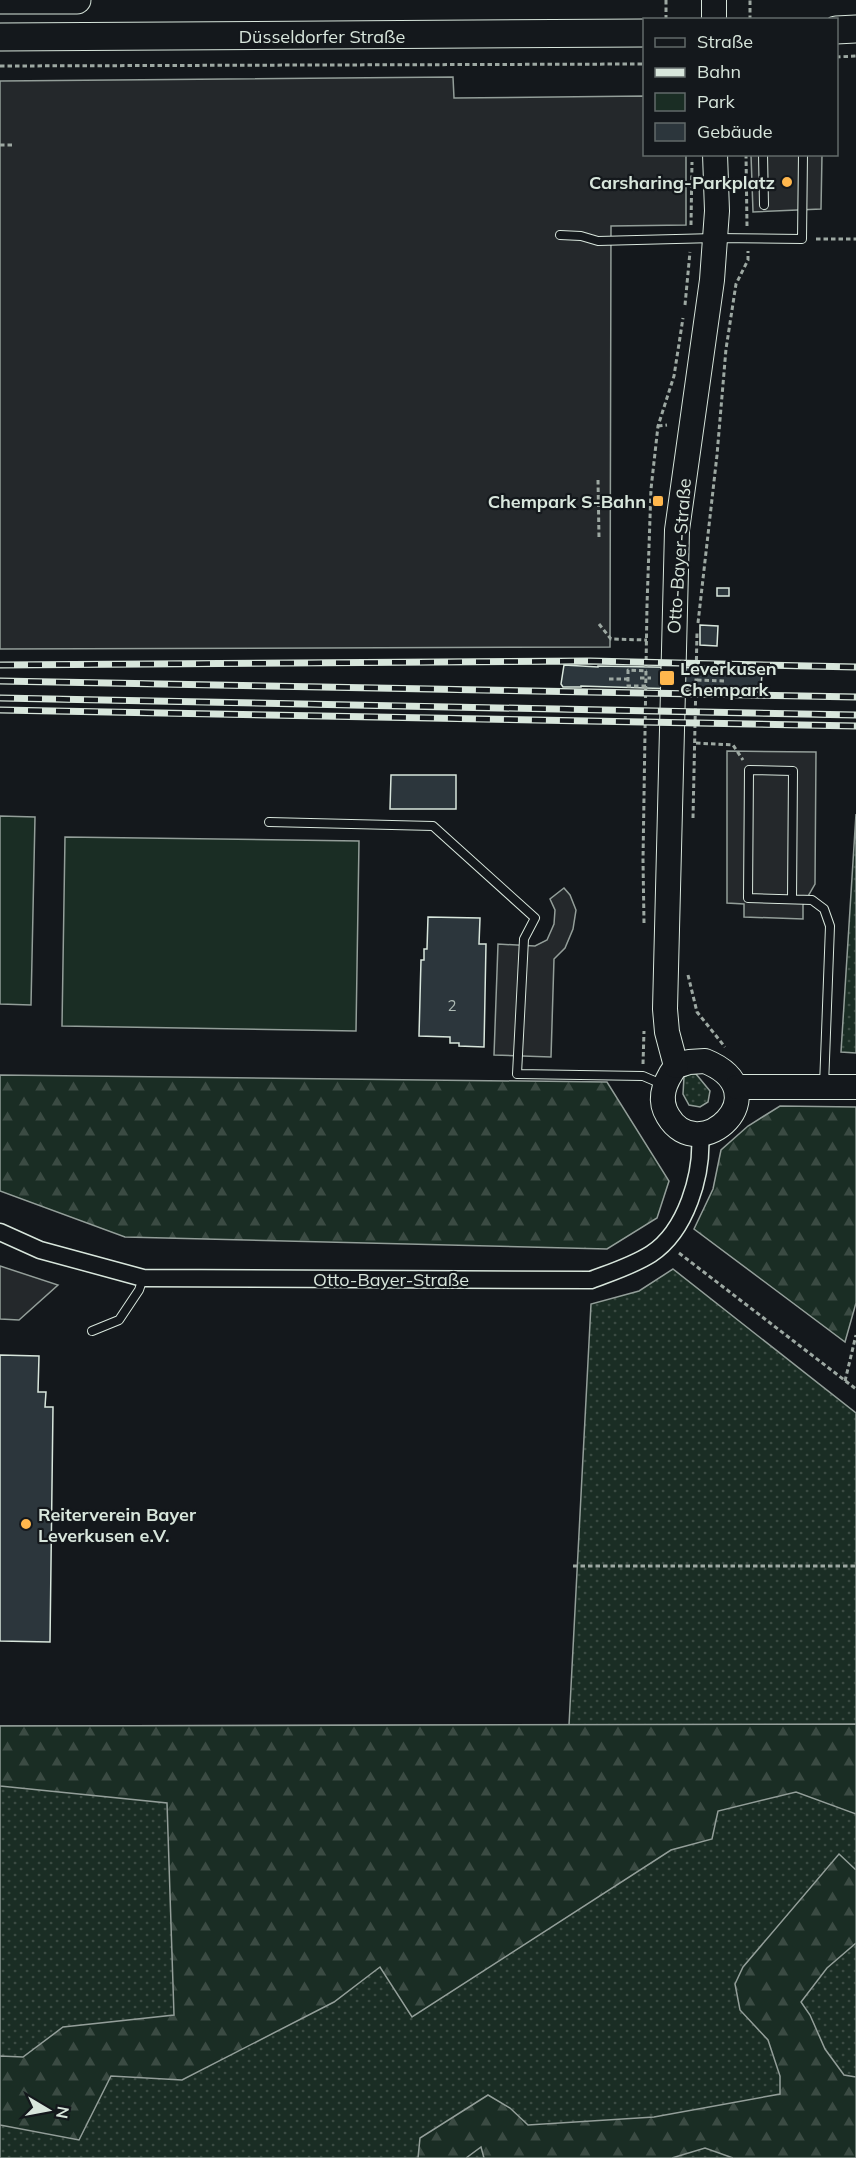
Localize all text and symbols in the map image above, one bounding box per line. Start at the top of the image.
legend [643,18,838,156]
street label: Düsseldorfer Straße [239,25,405,48]
text: Straße [697,30,753,53]
text: Bahn [697,60,741,83]
text: Park [697,90,736,113]
text: Gebäude [697,120,773,143]
place label: Carsharing-Parkplatz [589,171,775,194]
marker: Carsharing-Parkplatz [780,175,794,189]
street label: Otto-Bayer-Straße [662,477,696,635]
place label: Chempark S-Bahn [488,490,646,513]
marker: Chempark S-Bahn [651,494,665,508]
place label: Leverkusen Chempark [680,657,777,701]
marker: Leverkusen Chempark [658,669,676,687]
house number: 2 [447,996,457,1015]
street label: Otto-Bayer-Straße [313,1268,469,1291]
place label: Reiterverein Bayer Leverkusen e.V. [38,1503,197,1547]
marker: Reiterverein Bayer Leverkusen e.V. [19,1517,33,1531]
north arrow [18,2080,78,2140]
text: N [52,2105,74,2120]

